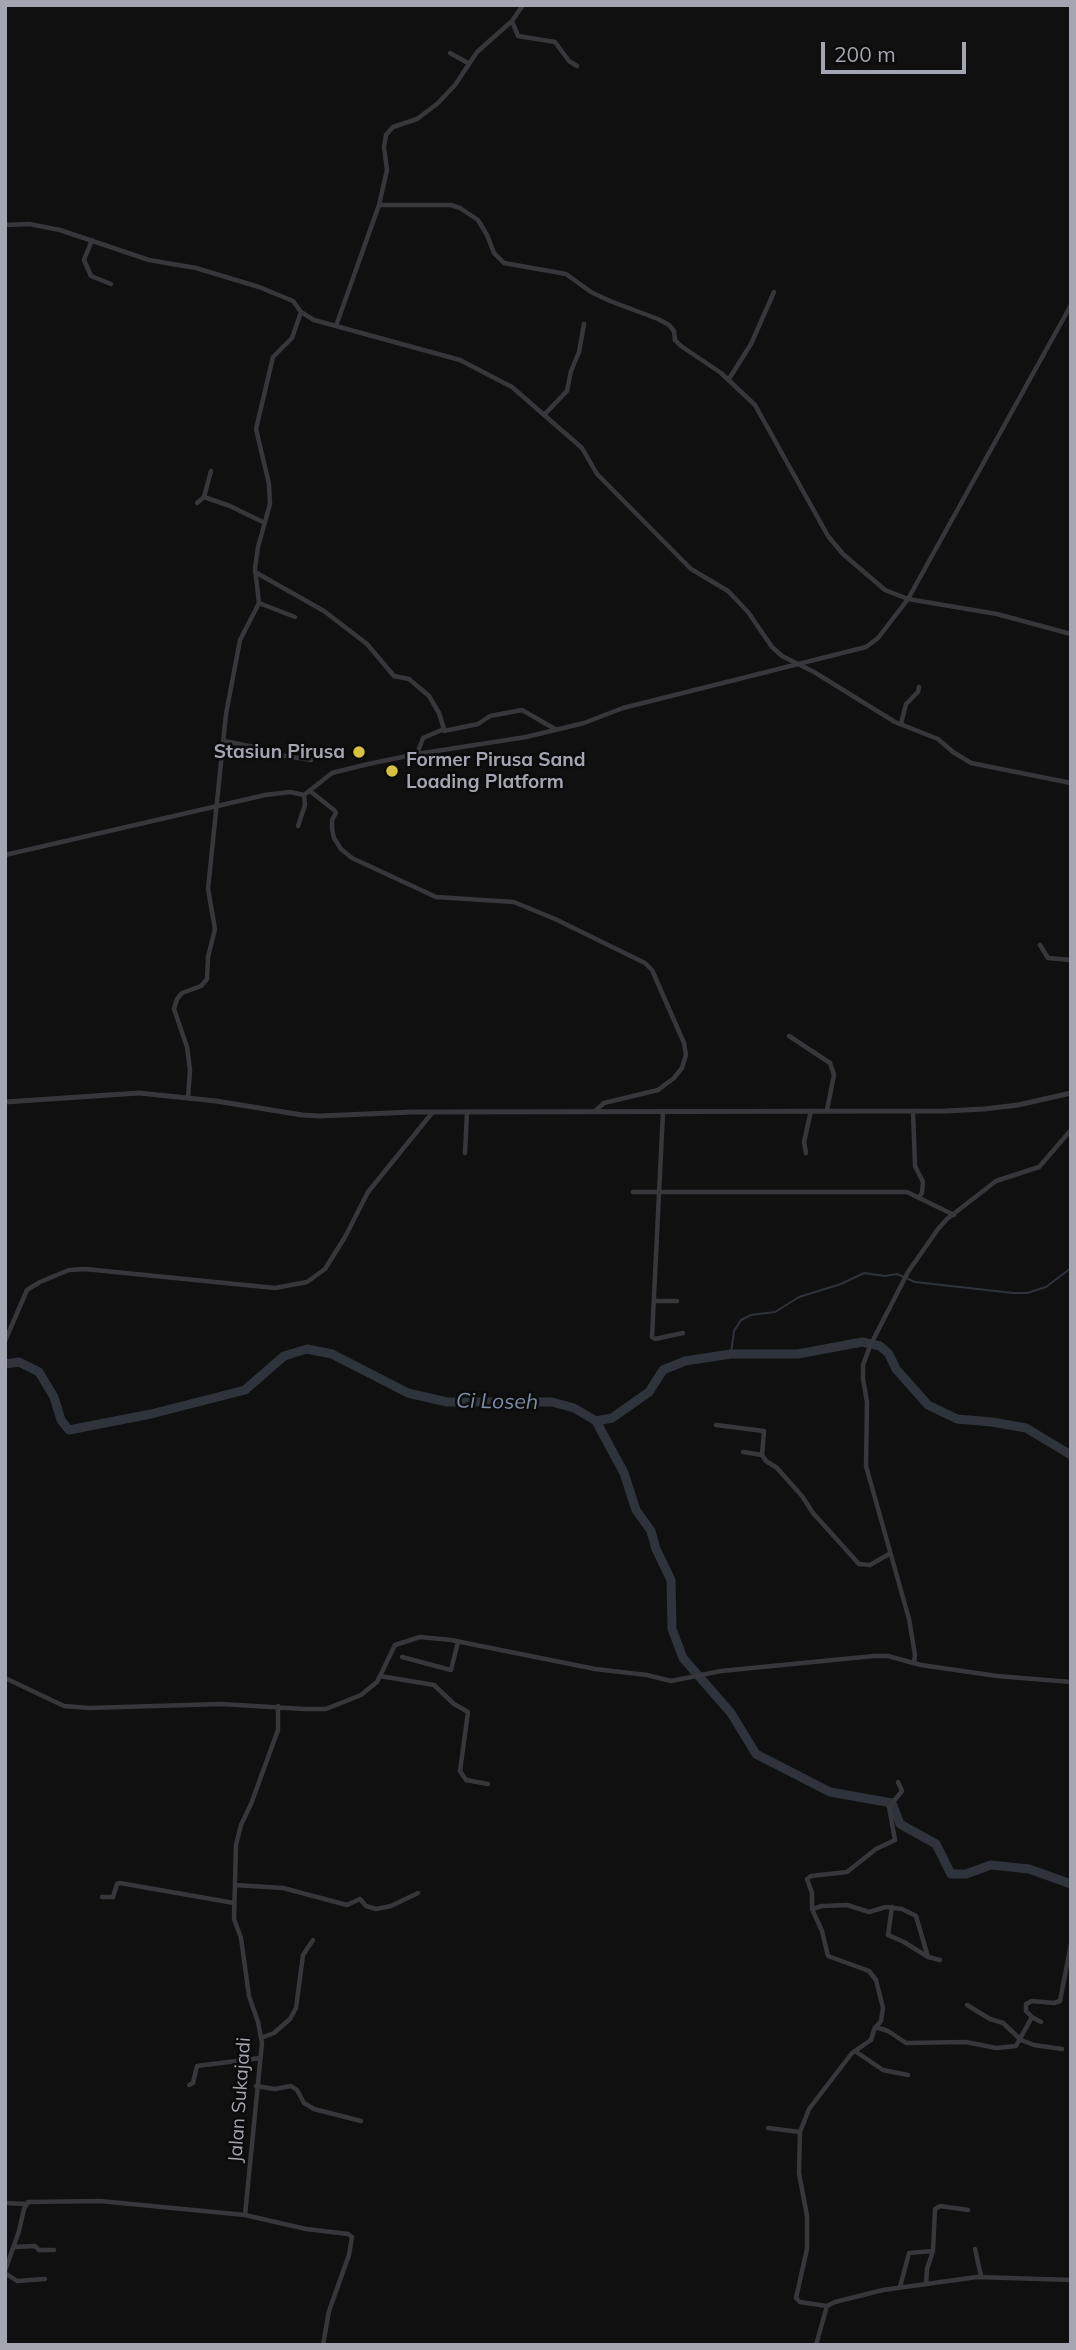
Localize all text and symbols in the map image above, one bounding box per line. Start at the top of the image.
scale bar [824,28,969,72]
text: 200 m [834,41,896,67]
place label: Stasiun Pirusa [214,741,345,763]
marker: Stasiun Pirusa [351,744,367,760]
place label: Former Pirusa Sand Loading Platform [406,749,586,793]
marker: Former Pirusa Sand Loading Platform [384,763,400,779]
water label: Ci Loseh [456,1389,538,1415]
street label: Jalan Sukajadi [224,2037,256,2163]

